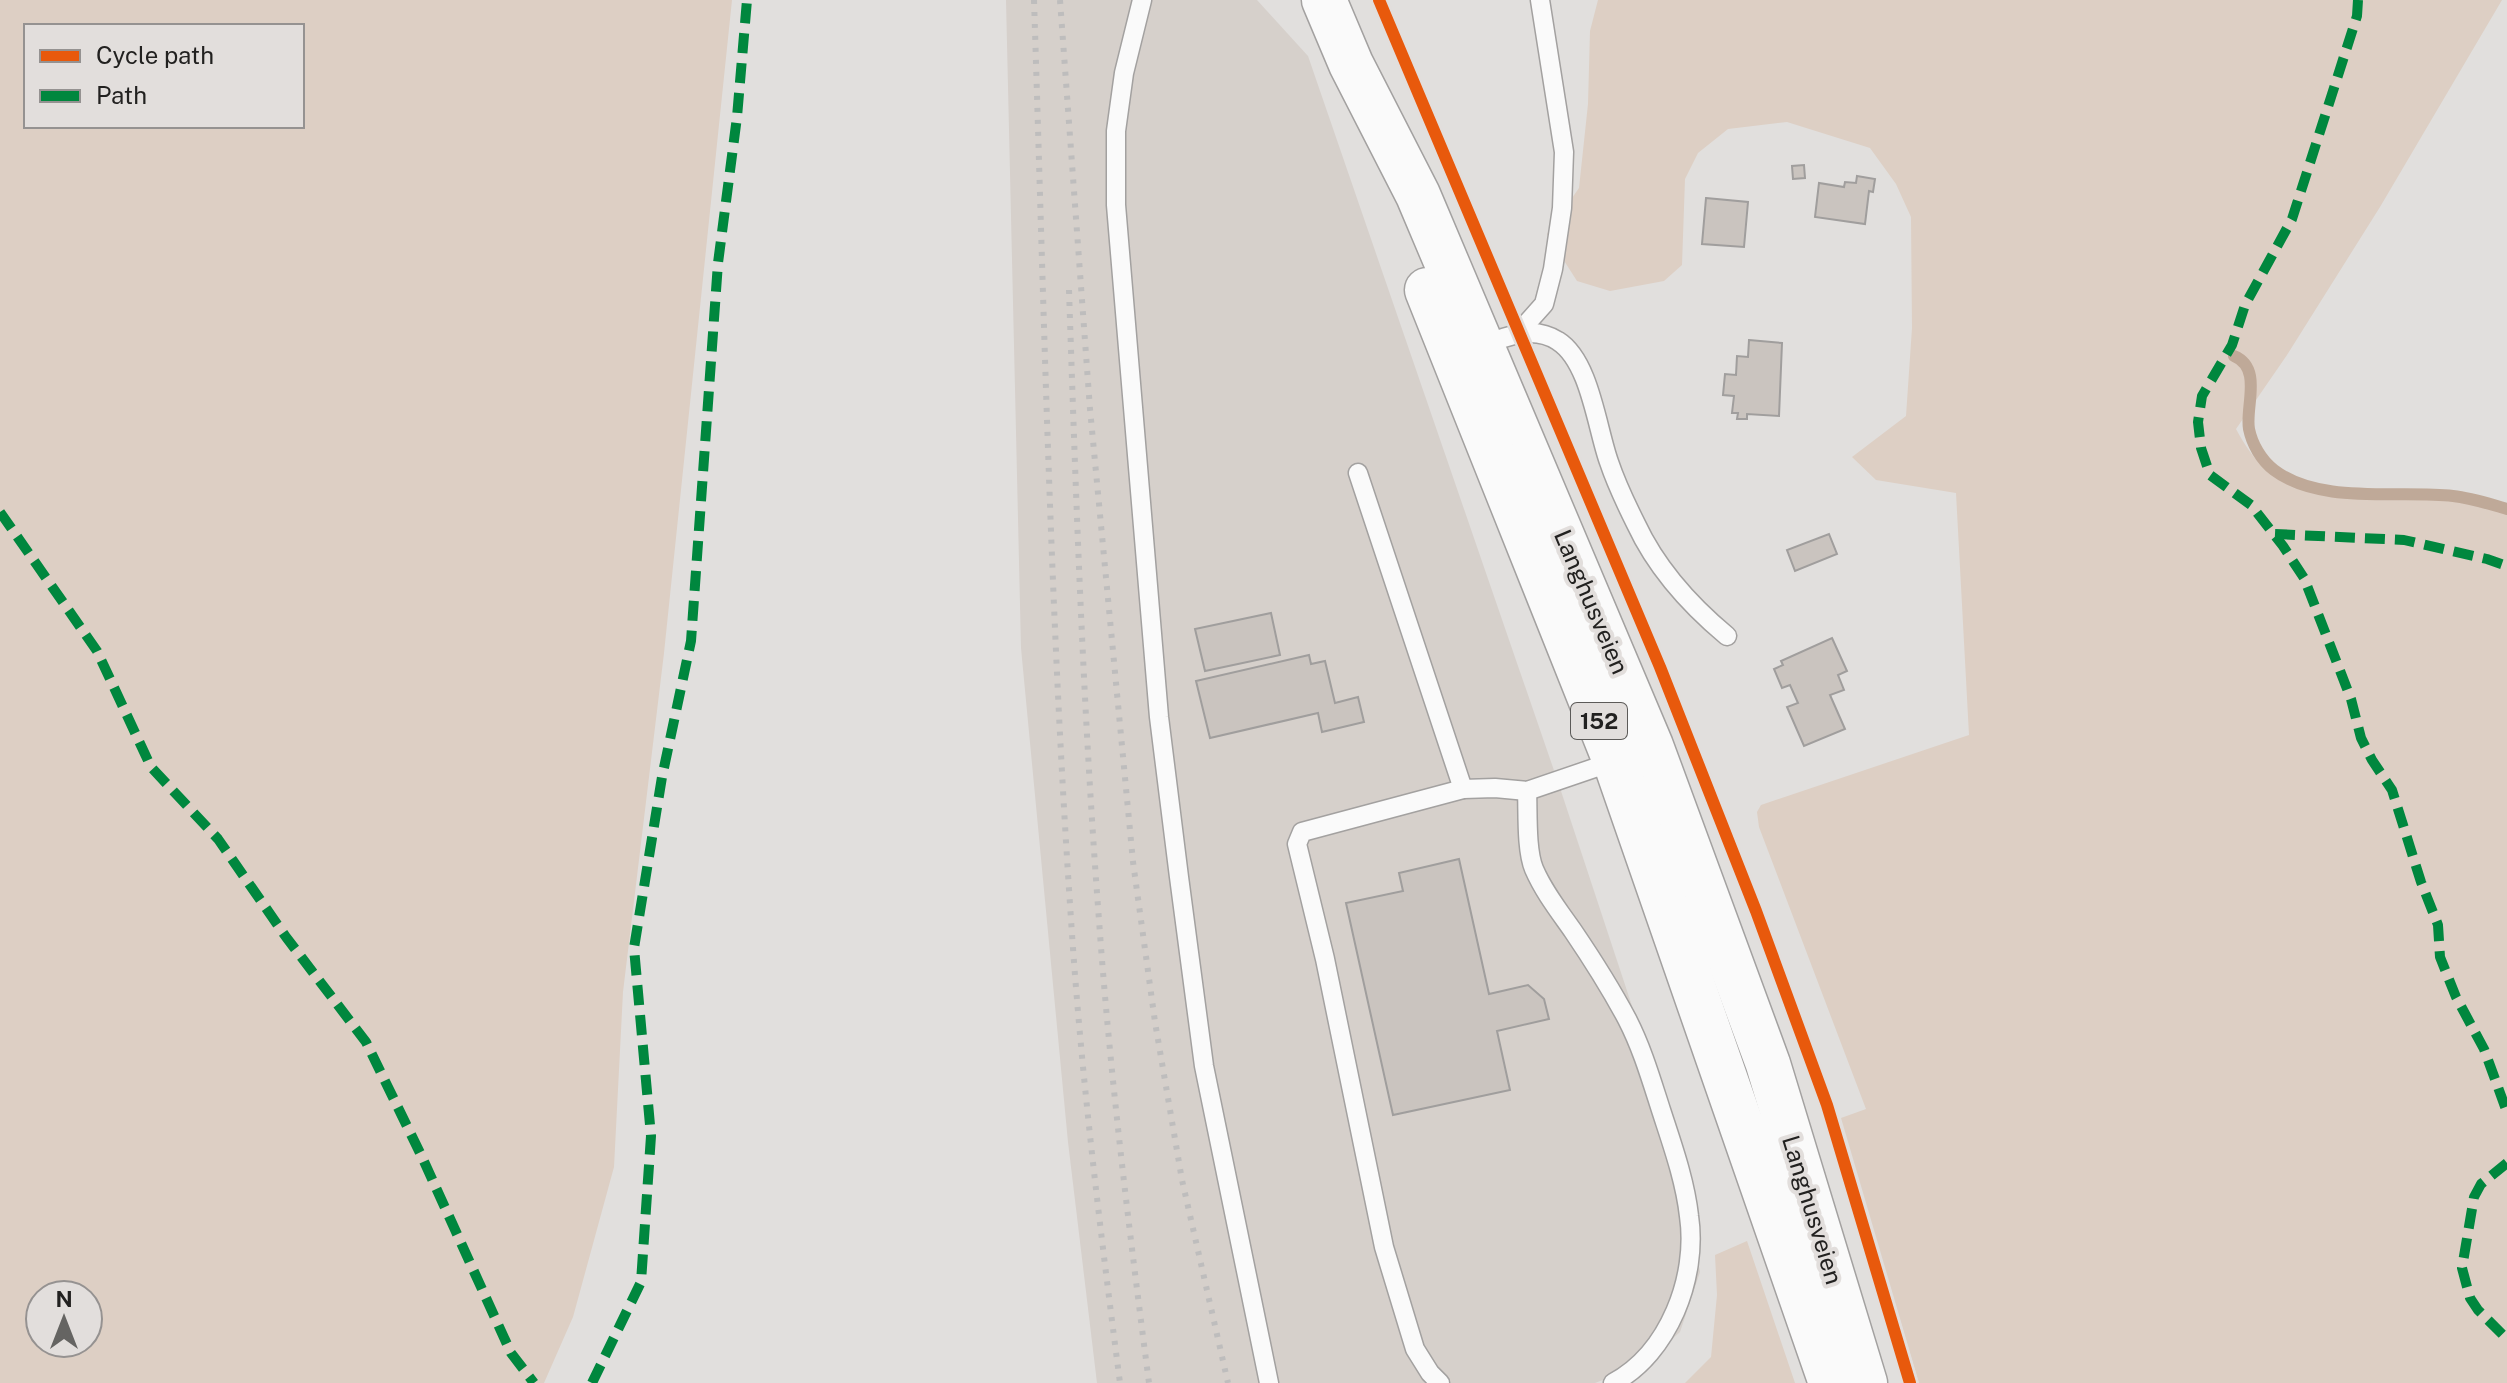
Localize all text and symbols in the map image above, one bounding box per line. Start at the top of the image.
legend [24,24,304,128]
text: Cycle path [96,41,214,69]
text: Path [96,81,147,109]
street label: Langhusveien [1549,525,1635,678]
road number: 152 [1571,703,1627,739]
street label: Langhusveien [1777,1132,1849,1288]
north arrow [24,1279,104,1359]
text: N [55,1286,73,1312]

